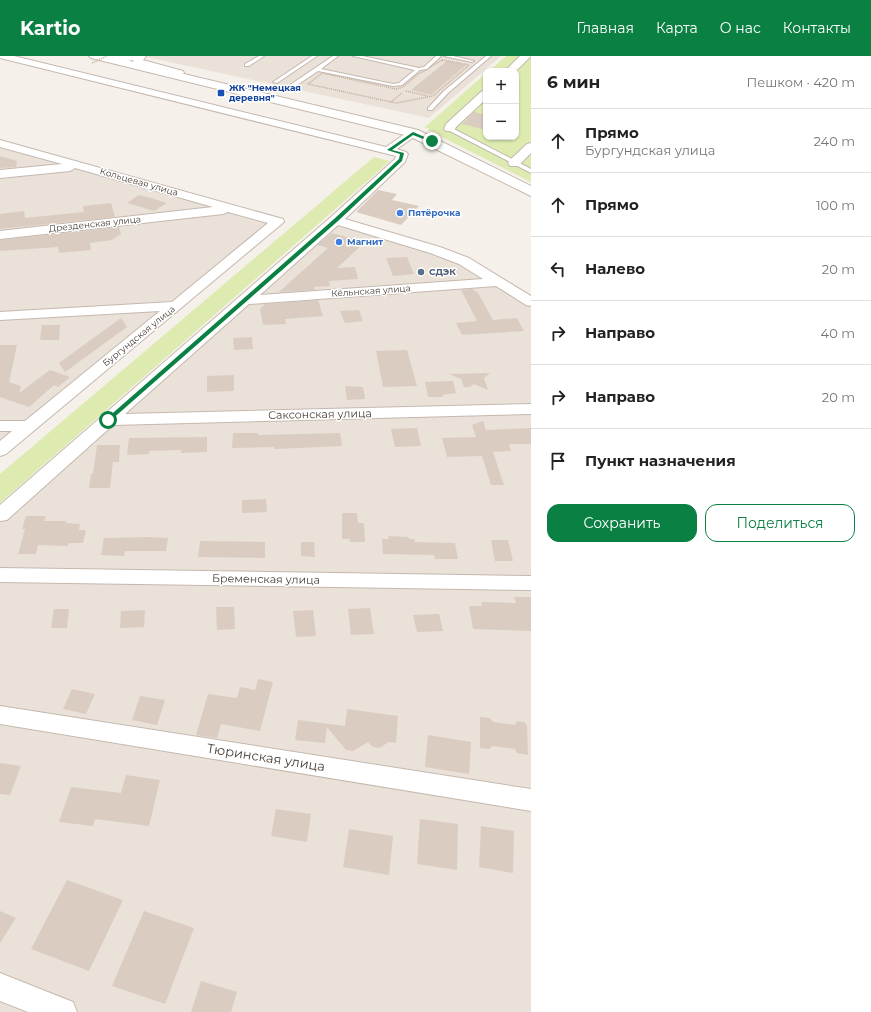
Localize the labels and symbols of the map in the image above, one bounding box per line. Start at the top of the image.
place label: ЖК "Немецкая деревня" [229,82,301,103]
marker: ЖК "Немецкая деревня" [216,88,226,98]
route end [423,132,441,150]
street label: Кольцевая улица [99,165,180,198]
place label: Пятёрочка [408,207,460,218]
marker: Пятёрочка [395,208,405,218]
street label: Дрезденская улица [48,213,142,234]
place label: Магнит [347,236,383,247]
marker: Магнит [334,237,344,247]
place label: СДЭК [429,266,456,277]
marker: СДЭК [416,267,426,277]
street label: Кёльнская улица [331,282,411,299]
street label: Бургундская улица [100,303,177,368]
street label: Саксонская улица [268,406,372,422]
route start [99,411,117,429]
street label: Бременская улица [212,571,320,587]
street label: Тюринская улица [206,740,326,774]

